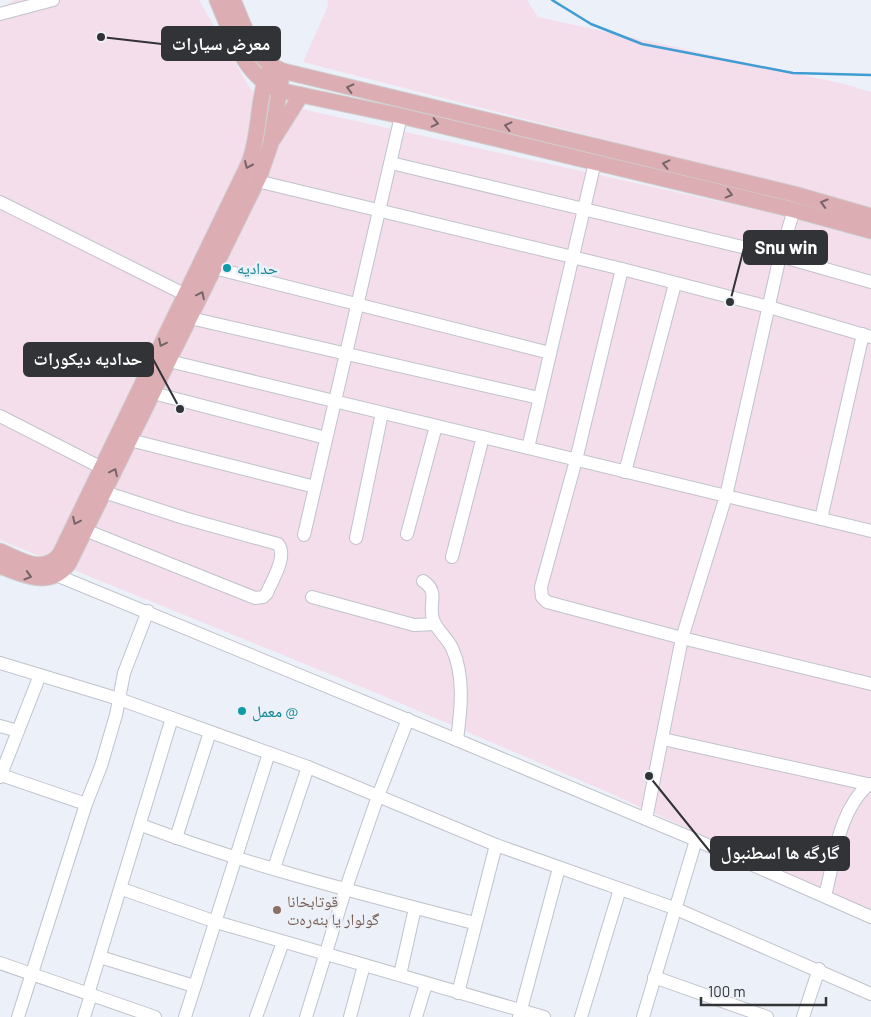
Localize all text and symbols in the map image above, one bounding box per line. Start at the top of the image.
callout: معرض سيارات [162,27,280,60]
text: معرض سيارات [172,32,270,55]
one-way arrow [346,83,355,94]
one-way arrow [430,118,438,128]
one-way arrow [504,121,513,132]
one-way arrow [662,159,671,170]
one-way arrow [243,160,254,169]
one-way arrow [724,188,733,199]
one-way arrow [820,198,829,209]
callout: Snu win [744,231,827,264]
text: Snu win [755,236,817,258]
place label: حداديه [237,258,278,277]
marker: حداديه [221,262,233,274]
one-way arrow [194,291,205,300]
one-way arrow [158,338,168,347]
callout: حداديه ديكورات [24,343,153,376]
text: حداديه ديكورات [33,347,143,369]
one-way arrow [108,469,118,478]
one-way arrow [72,516,82,525]
one-way arrow [23,570,31,580]
place label: معمل @ [252,701,298,722]
marker: معمل @ [236,705,248,717]
callout: گارگه ها اسطنبول [711,837,849,870]
text: گارگه ها اسطنبول [721,841,839,864]
place label: قوتابخانا گولوار یا بنەرەت [287,891,380,929]
marker: قوتابخانا گولوار یا بنەرەت [271,904,283,916]
scale bar [701,974,826,1006]
text: 100 m [708,982,746,1000]

